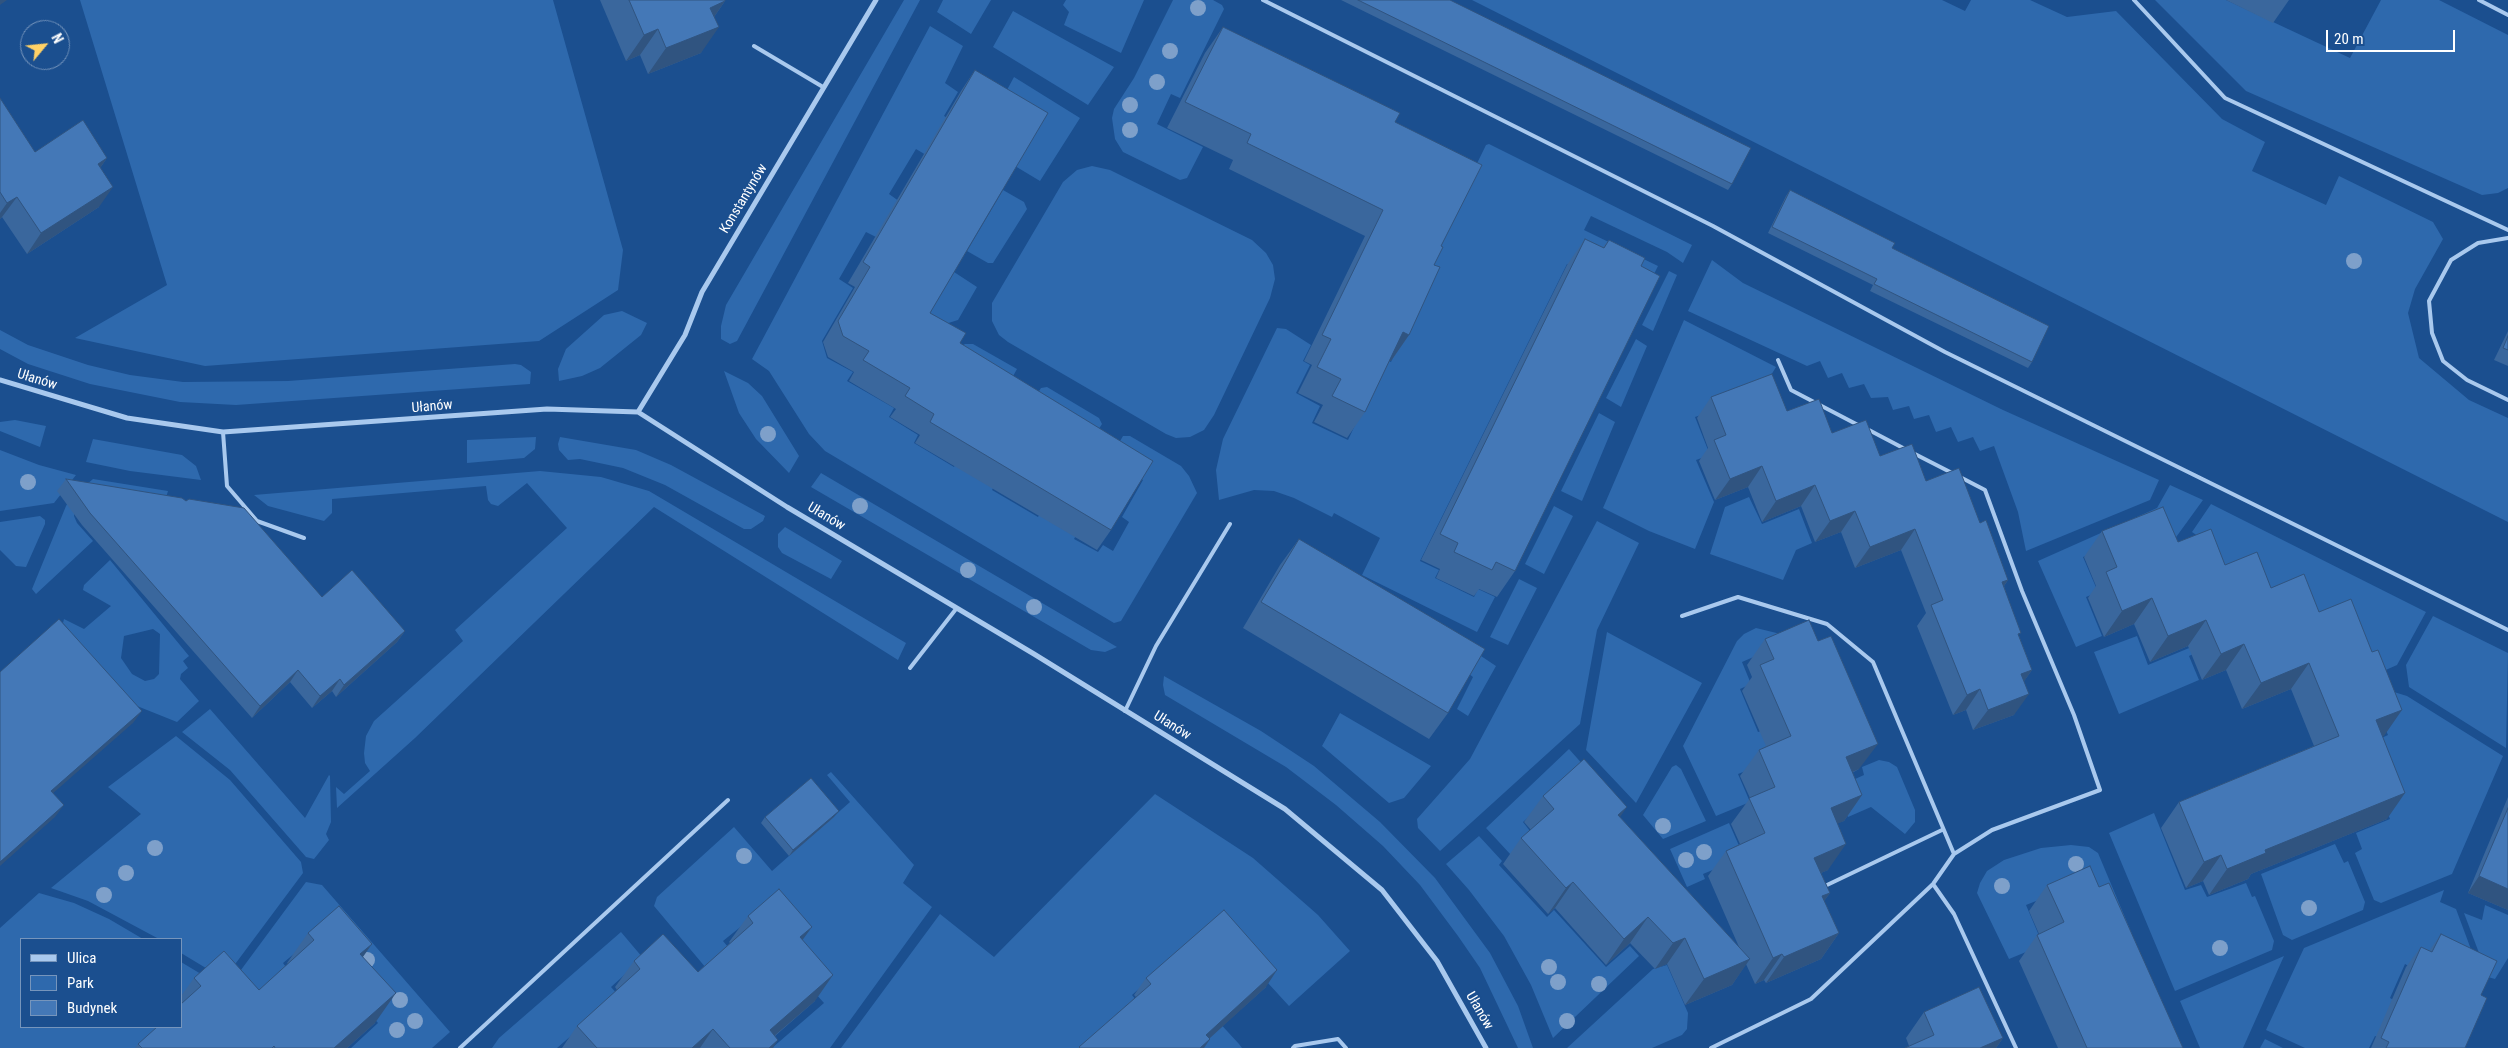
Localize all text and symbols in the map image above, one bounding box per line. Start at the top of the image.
north arrow [20,20,70,70]
scale bar [2328,20,2457,52]
text: 20 m [2334,30,2364,48]
text: N [48,31,66,46]
street label: Konstantynów [717,161,771,237]
street label: Ułanów [15,366,59,394]
street label: Ułanów [411,397,453,417]
street label: Ułanów [804,499,848,535]
street label: Ułanów [1150,708,1194,744]
legend [20,938,182,1028]
text: Ulica [67,949,96,967]
text: Park [67,974,94,992]
street label: Ułanów [1461,989,1497,1033]
text: Budynek [67,999,117,1017]

